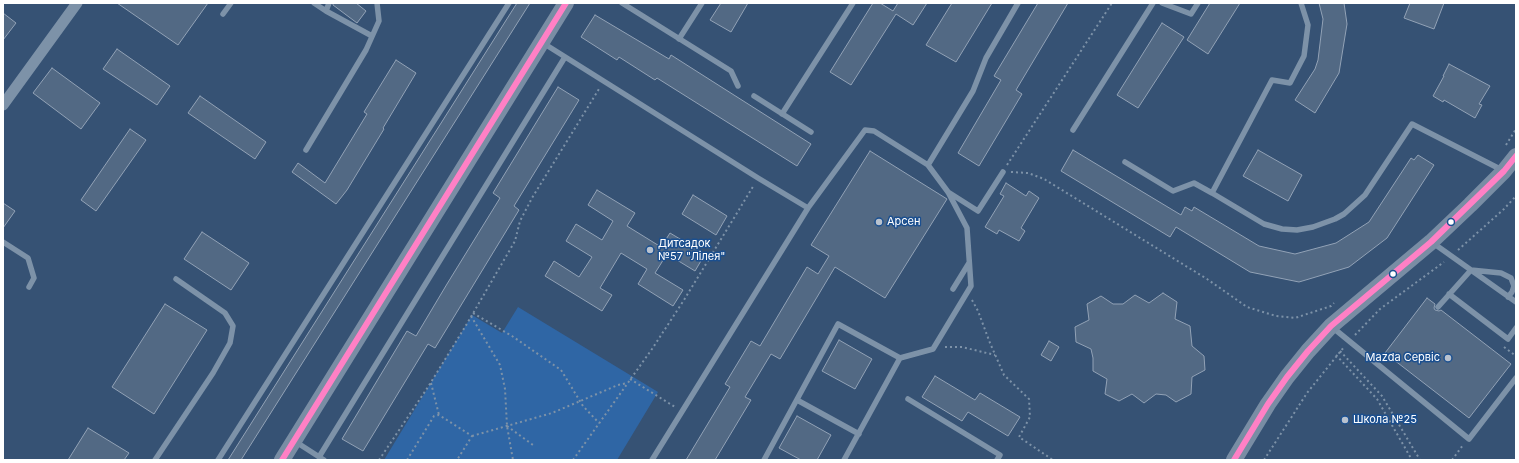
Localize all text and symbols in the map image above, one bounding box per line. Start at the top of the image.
place label: Арсен [887,215,921,229]
marker: Арсен [874,217,884,227]
unlabelled marker [1446,217,1456,227]
place label: Дитсадок №57 "Лілея" [658,237,725,263]
marker: Дитсадок №57 "Лілея" [645,245,655,255]
unlabelled marker [1388,269,1398,279]
place label: Mazda Сервіс [1366,351,1440,365]
marker: Mazda Сервіс [1443,353,1453,363]
place label: Школа №25 [1353,413,1417,427]
marker: Школа №25 [1340,415,1350,425]

